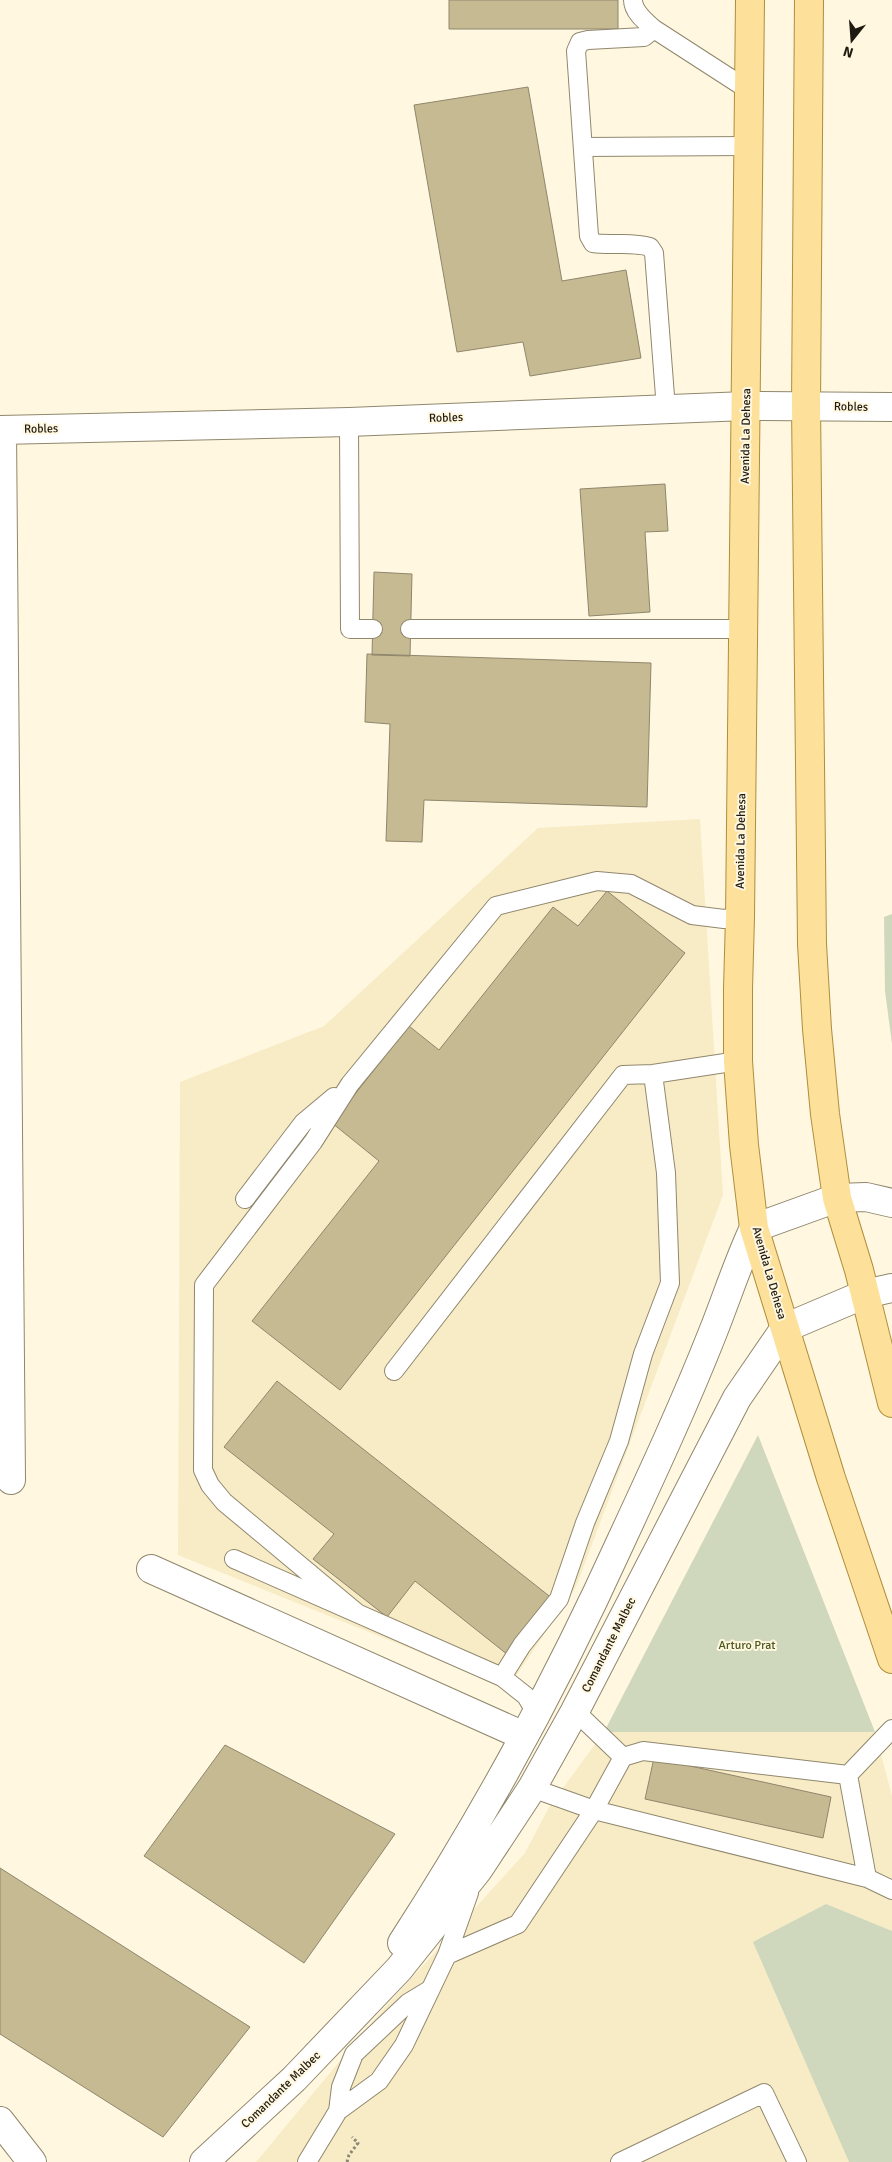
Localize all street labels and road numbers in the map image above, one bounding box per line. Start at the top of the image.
street label: Avenida La Dehesa [738,388,754,484]
street label: Robles [834,399,868,415]
street label: Robles [429,410,463,426]
street label: Robles [24,421,58,437]
street label: Avenida La Dehesa [733,793,749,889]
street label: Avenida La Dehesa [749,1225,789,1321]
street label: Comandante Malbec [579,1595,640,1695]
street label: Comandante Malbec [238,2048,324,2132]

